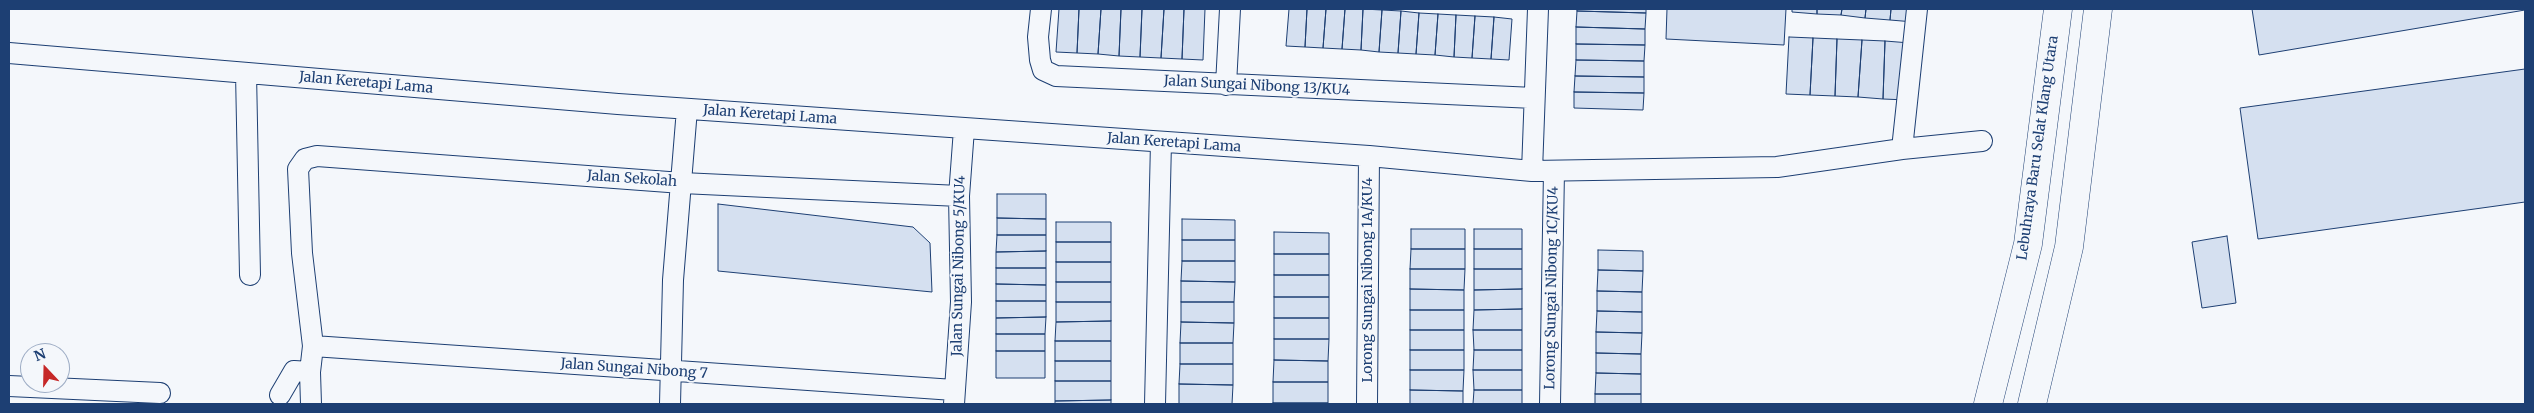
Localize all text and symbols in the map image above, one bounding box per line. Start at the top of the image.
street label: Lebuhraya Baru Selat Klang Utara [2014,35,2062,261]
street label: Jalan Keretapi Lama [298,69,434,97]
street label: Jalan Sungai Nibong 13/KU4 [1163,73,1351,99]
street label: Jalan Keretapi Lama [702,102,838,128]
street label: Jalan Keretapi Lama [1106,130,1242,156]
street label: Jalan Sekolah [586,167,678,191]
street label: Jalan Sungai Nibong 5/KU4 [949,175,969,357]
street label: Lorong Sungai Nibong 1A/KU4 [1360,177,1376,383]
street label: Lorong Sungai Nibong 1C/KU4 [1542,186,1562,390]
north arrow [20,343,70,393]
text: N [32,345,48,365]
street label: Jalan Sungai Nibong 7 [560,355,708,383]

